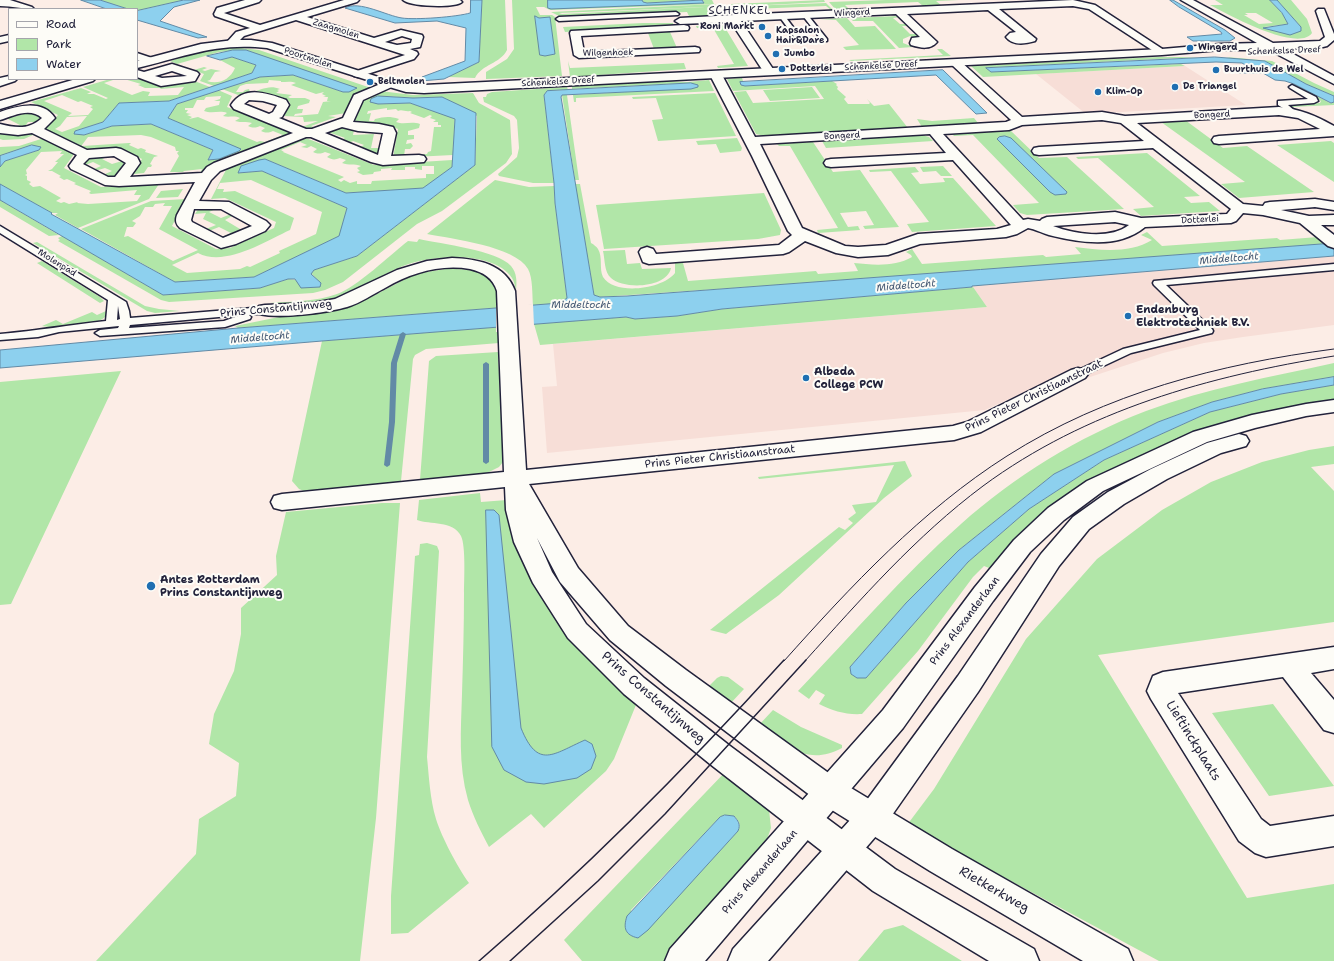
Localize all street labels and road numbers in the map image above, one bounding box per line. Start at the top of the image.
street label: Wingerd [834,7,870,19]
street label: Zaagmolen [311,17,361,41]
street label: Schenkelse Dreef [1247,44,1321,58]
street label: Poortmolen [283,45,333,71]
street label: Wilgenhoek [583,47,633,59]
street label: Schenkelse Dreef [844,59,918,73]
street label: Schenkelse Dreef [521,75,595,89]
street label: Bongerd [1194,109,1230,121]
street label: Bongerd [824,130,860,142]
street label: Dotterlei [1181,214,1219,226]
street label: Molenpad [36,247,78,279]
street label: Prins Constantijnweg [219,298,333,320]
street label: Prins Pieter Christiaanstraat [963,357,1105,435]
street label: Prins Pieter Christiaanstraat [644,443,796,471]
street label: Prins Alexanderlaan [927,574,1003,668]
street label: Prins Constantijnweg [598,649,708,747]
street label: Lieftinckplaats [1162,698,1224,784]
street label: Prins Alexanderlaan [720,827,800,917]
street label: Rietkerkweg [956,864,1032,916]

